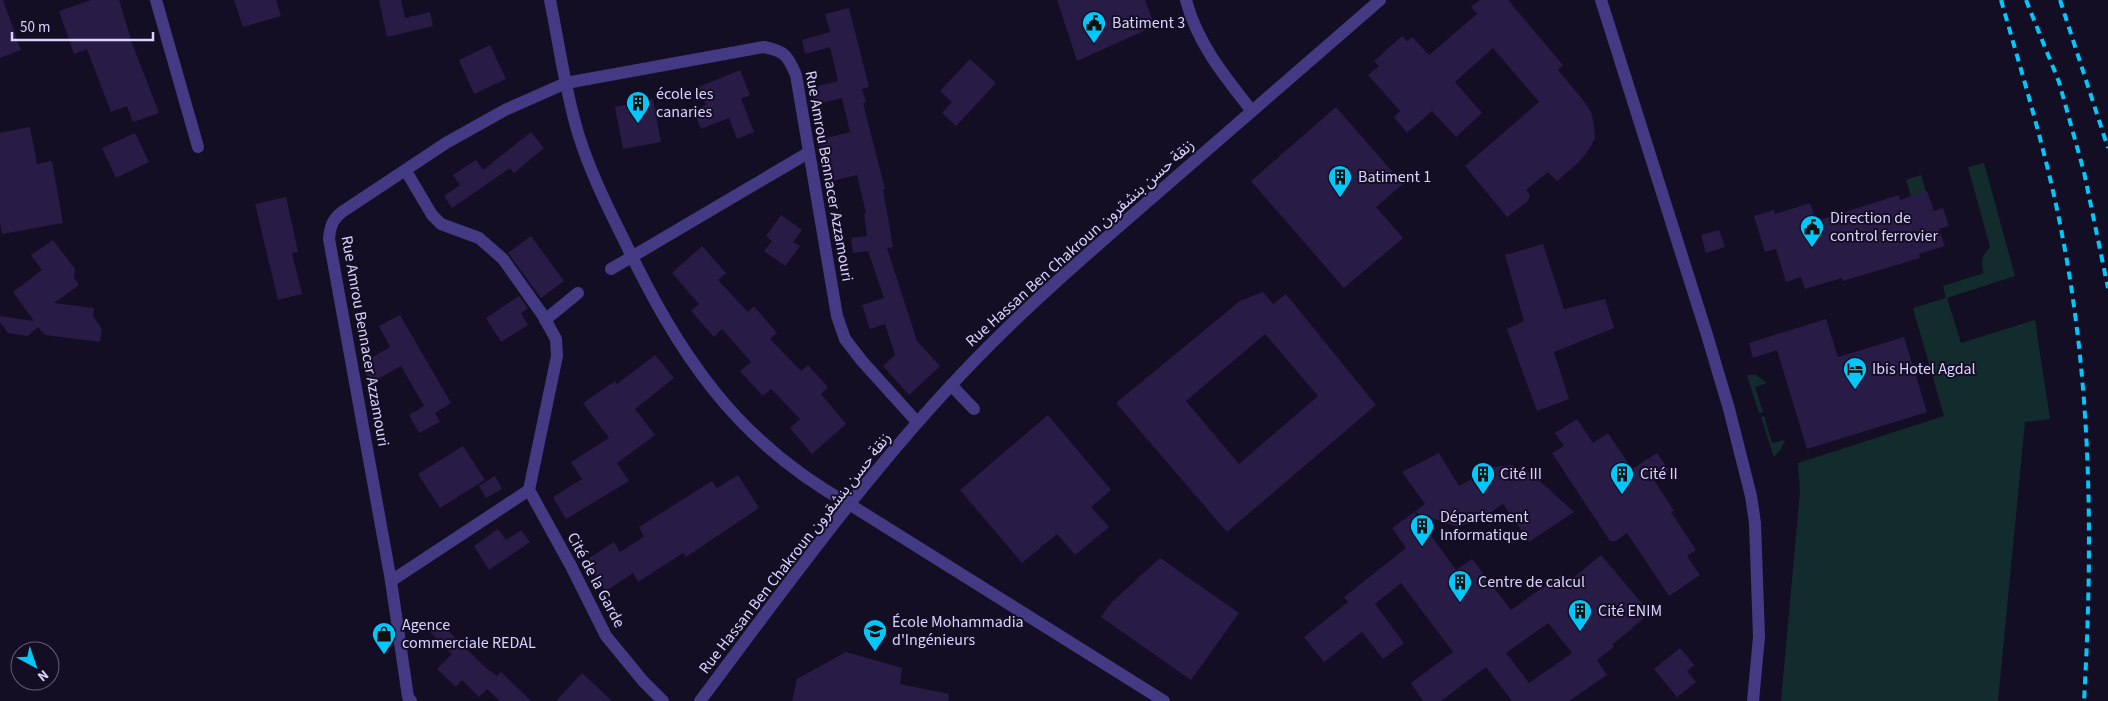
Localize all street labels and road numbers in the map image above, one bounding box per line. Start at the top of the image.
street label: Rue Amrou Bennacer Azzamouri [800,69,858,283]
street label: Rue Hassan Ben Chakroun زنقة حسن بنشقرون [961,134,1199,352]
street label: Rue Amrou Bennacer Azzamouri [336,234,394,448]
street label: Rue Hassan Ben Chakroun زنقة حسن بنشقرون [694,428,896,678]
street label: Cité de la Garde [562,529,630,632]

